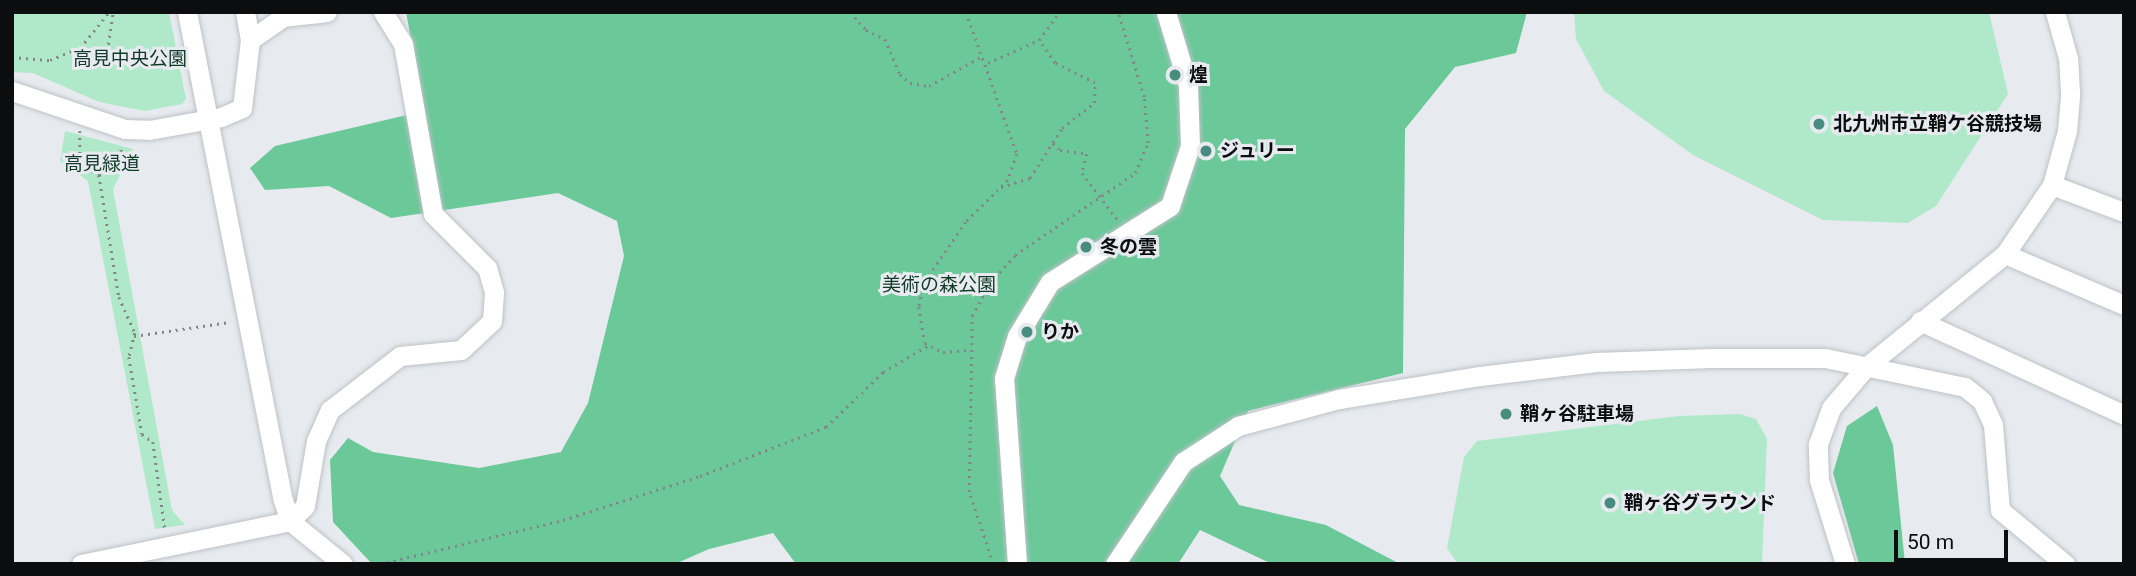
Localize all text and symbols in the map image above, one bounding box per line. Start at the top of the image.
park label: 高見中央公園 [73,48,187,70]
place label: 煌 [1189,64,1208,86]
marker: 煌 [1167,67,1183,83]
place label: 北九州市立鞘ケ谷競技場 [1833,113,2042,135]
marker: 北九州市立鞘ケ谷競技場 [1811,116,1827,132]
place label: ジュリー [1220,140,1296,162]
marker: ジュリー [1198,143,1214,159]
park label: 高見緑道 [64,153,140,175]
place label: 冬の雲 [1100,236,1157,258]
marker: 冬の雲 [1078,239,1094,255]
park label: 美術の森公園 [882,274,996,296]
place label: りか [1041,321,1079,343]
marker: りか [1019,324,1035,340]
place label: 鞘ヶ谷駐車場 [1520,403,1634,425]
marker: 鞘ヶ谷駐車場 [1498,406,1514,422]
place label: 鞘ヶ谷グラウンド [1624,492,1776,514]
marker: 鞘ヶ谷グラウンド [1602,495,1618,511]
scale bar [1898,516,2012,560]
text: 50 m [1907,530,1954,554]

